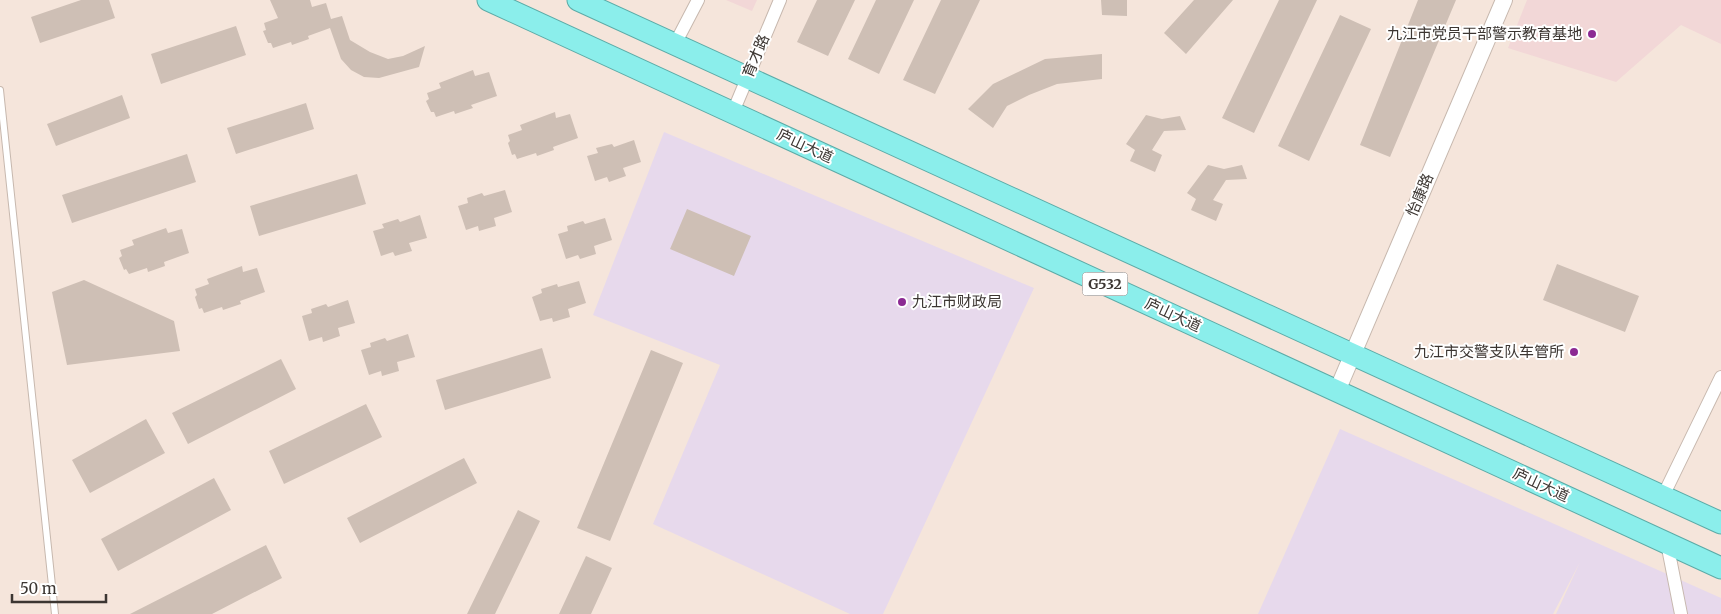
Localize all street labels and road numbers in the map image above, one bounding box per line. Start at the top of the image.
street label: 育才路 [738,31,773,80]
street label: 庐山大道 [774,124,836,167]
street label: 怡康路 [1402,170,1437,219]
road number: G532 [1082,272,1128,296]
street label: 庐山大道 [1142,293,1204,336]
street label: 庐山大道 [1510,463,1572,506]

